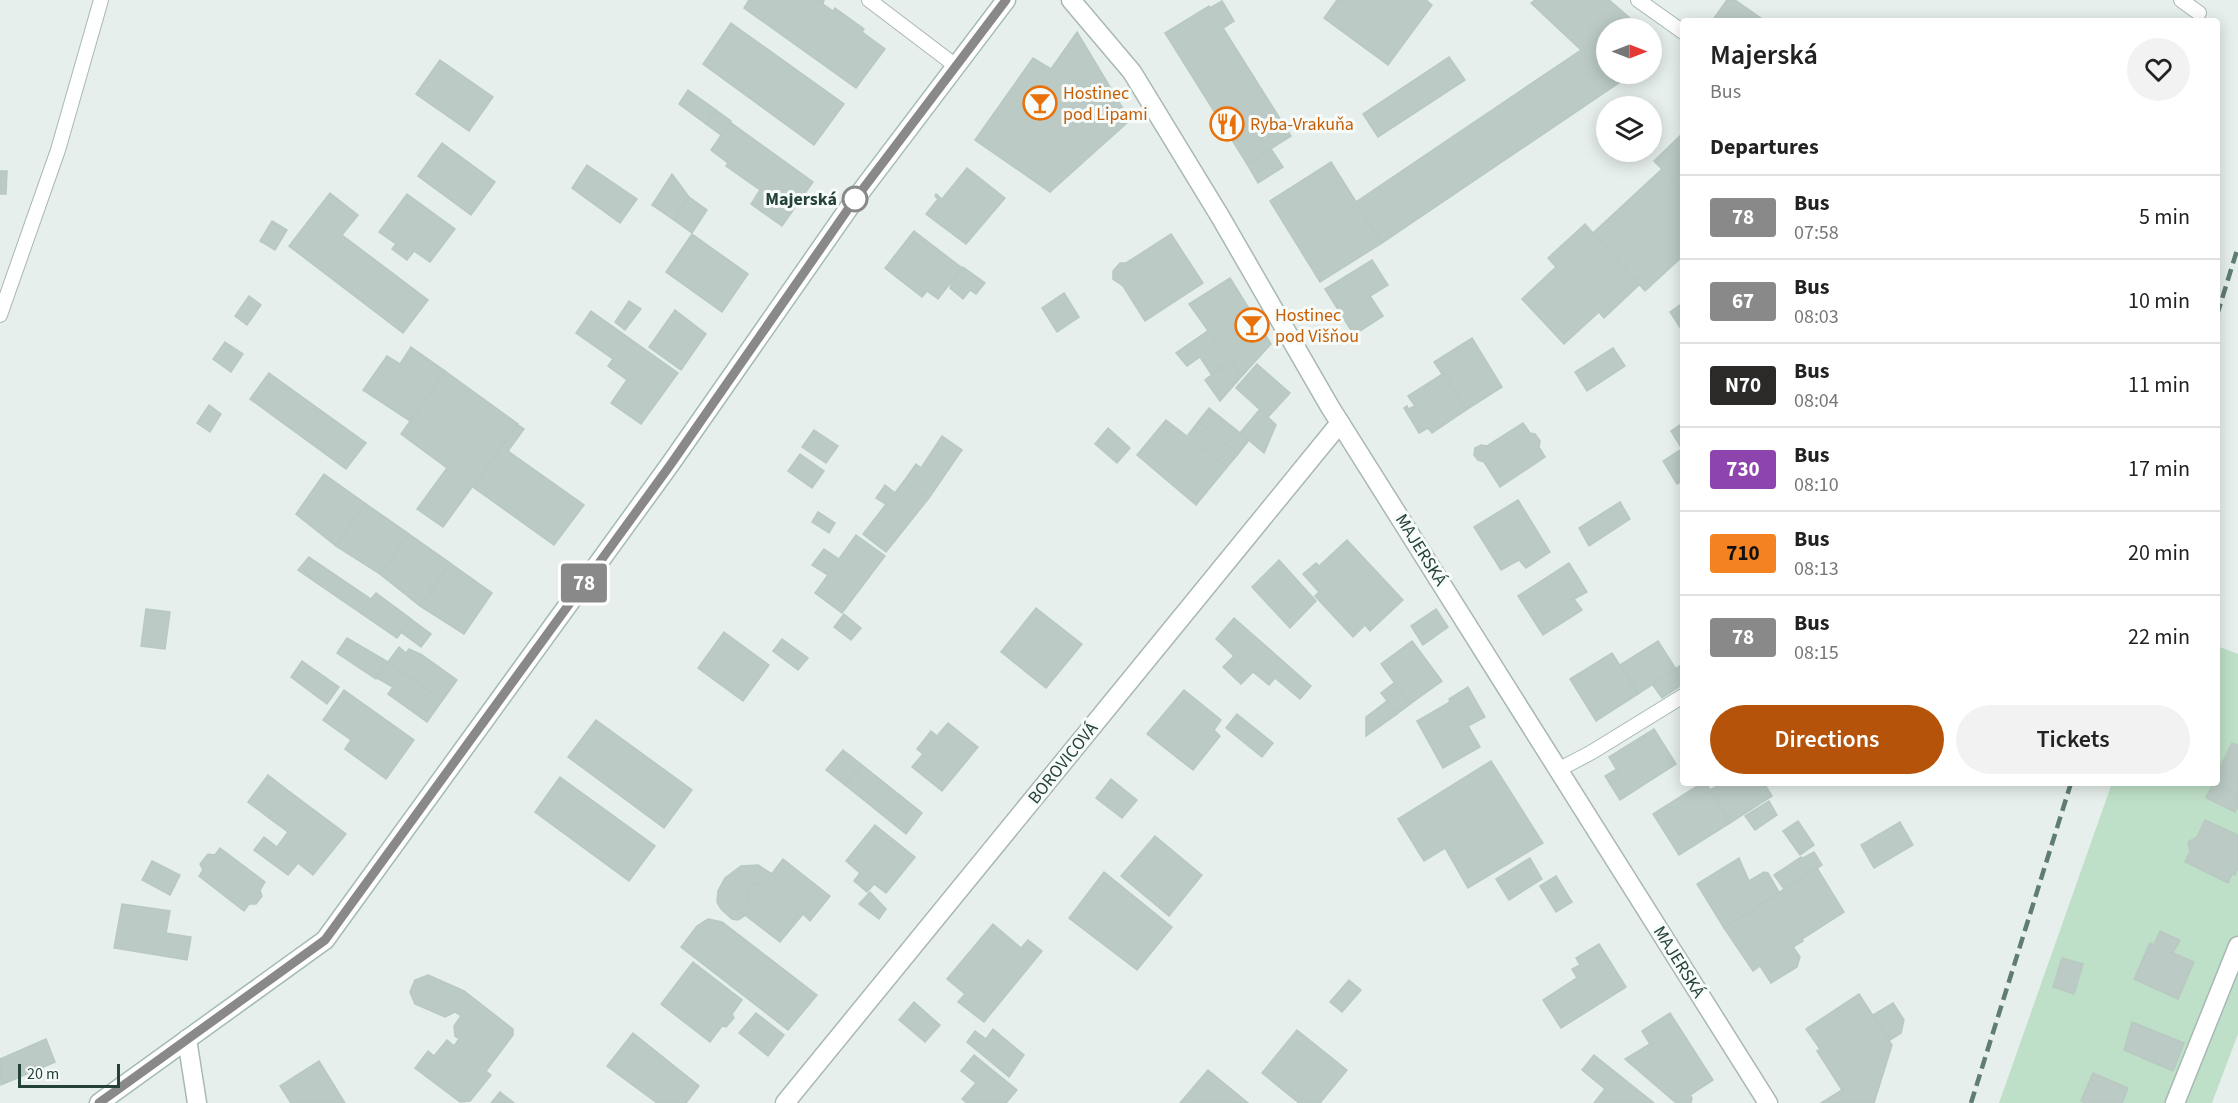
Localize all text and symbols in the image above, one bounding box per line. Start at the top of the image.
north arrow [1596,18,1662,84]
map controls [1596,18,1662,162]
text: Majerská [1710,35,1818,75]
button: heart [2127,38,2190,101]
text: Bus [1710,78,1741,106]
place label: Hostinec pod Lipami [1063,81,1148,127]
bar icon: Hostinec pod Lipami [1022,85,1058,121]
button: layers [1596,96,1662,162]
restaurant icon: Ryba-Vrakuňa [1209,106,1245,142]
place label: Ryba-Vrakuňa [1250,112,1354,137]
text: Departures [1710,131,1819,163]
marker: Majerská [842,186,868,212]
place label: Majerská [765,187,837,212]
text: Bus [1794,187,1830,219]
text: 5 min [2139,201,2190,233]
text: 78 [1732,202,1754,232]
text: 07:58 [1794,219,1839,247]
text: Bus [1794,271,1830,303]
text: 10 min [2128,285,2190,317]
text: 67 [1732,286,1754,316]
place label: Hostinec pod Višňou [1275,303,1359,349]
text: 08:03 [1794,303,1839,331]
bar icon: Hostinec pod Višňou [1234,307,1270,343]
text: Bus [1794,355,1830,387]
text: 11 min [2128,369,2190,401]
text: N70 [1725,370,1761,400]
text: 08:04 [1794,387,1839,415]
text: Bus [1794,439,1830,471]
text: 17 min [2128,453,2190,485]
text: 730 [1726,454,1760,484]
text: 08:10 [1794,471,1839,499]
street label: MAJERSKÁ [1389,509,1453,591]
text: Bus [1794,523,1830,555]
text: 20 min [2128,537,2190,569]
text: 710 [1726,538,1760,568]
text: 08:13 [1794,555,1839,583]
line badge: 78 [557,564,611,602]
text: 78 [573,568,595,598]
text: Bus [1794,607,1830,639]
text: 22 min [2128,621,2190,653]
text: 78 [1732,622,1754,652]
text: 08:15 [1794,639,1839,667]
button: Directions [1710,705,1944,774]
button: Tickets [1956,705,2190,774]
street label: BOROVICOVÁ [1022,717,1104,809]
street label: MAJERSKÁ [1647,921,1711,1003]
scale bar [18,1061,120,1088]
text: 20 m [27,1063,59,1085]

